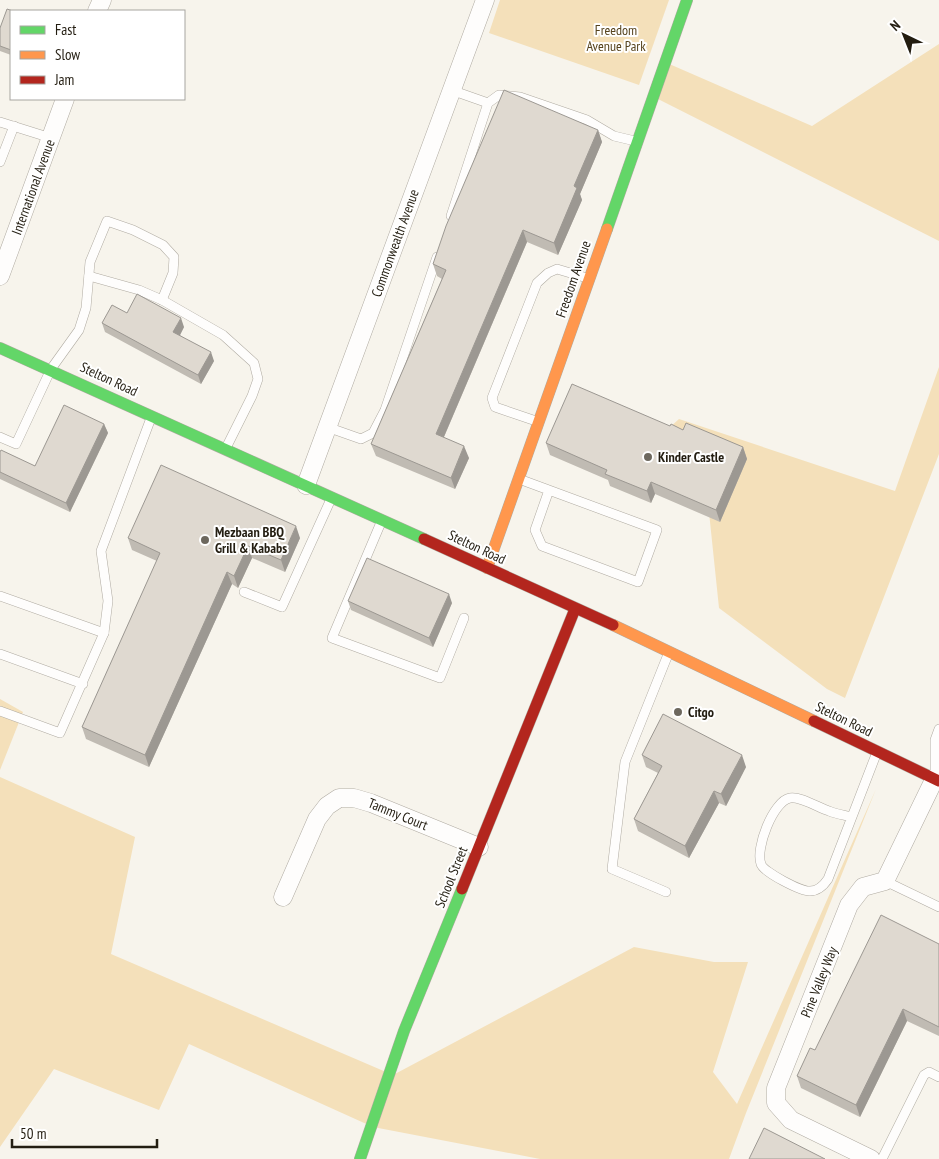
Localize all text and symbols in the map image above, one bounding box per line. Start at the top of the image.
legend [10,10,185,100]
north arrow [879,10,929,60]
text: N [886,16,904,35]
text: Fast [55,20,76,39]
park label: Freedom Avenue Park [586,21,646,55]
text: Slow [55,45,80,64]
text: Jam [54,70,74,89]
street label: International Avenue [7,137,59,237]
street label: Commonwealth Avenue [367,186,423,299]
street label: Freedom Avenue [551,238,595,320]
street label: Stelton Road [77,358,141,400]
place label: Kinder Castle [658,448,724,466]
marker: Kinder Castle [642,451,654,463]
place label: Mezbaan BBQ Grill & Kababs [215,523,287,557]
street label: Stelton Road [445,526,509,568]
marker: Mezbaan BBQ Grill & Kababs [199,534,211,546]
street label: Stelton Road [812,697,876,741]
place label: Citgo [688,703,714,721]
marker: Citgo [672,706,684,718]
street label: Tammy Court [365,794,431,834]
street label: School Street [431,844,471,910]
street label: Pine Valley Way [797,943,842,1020]
scale bar [12,1116,158,1148]
text: 50 m [20,1124,46,1143]

